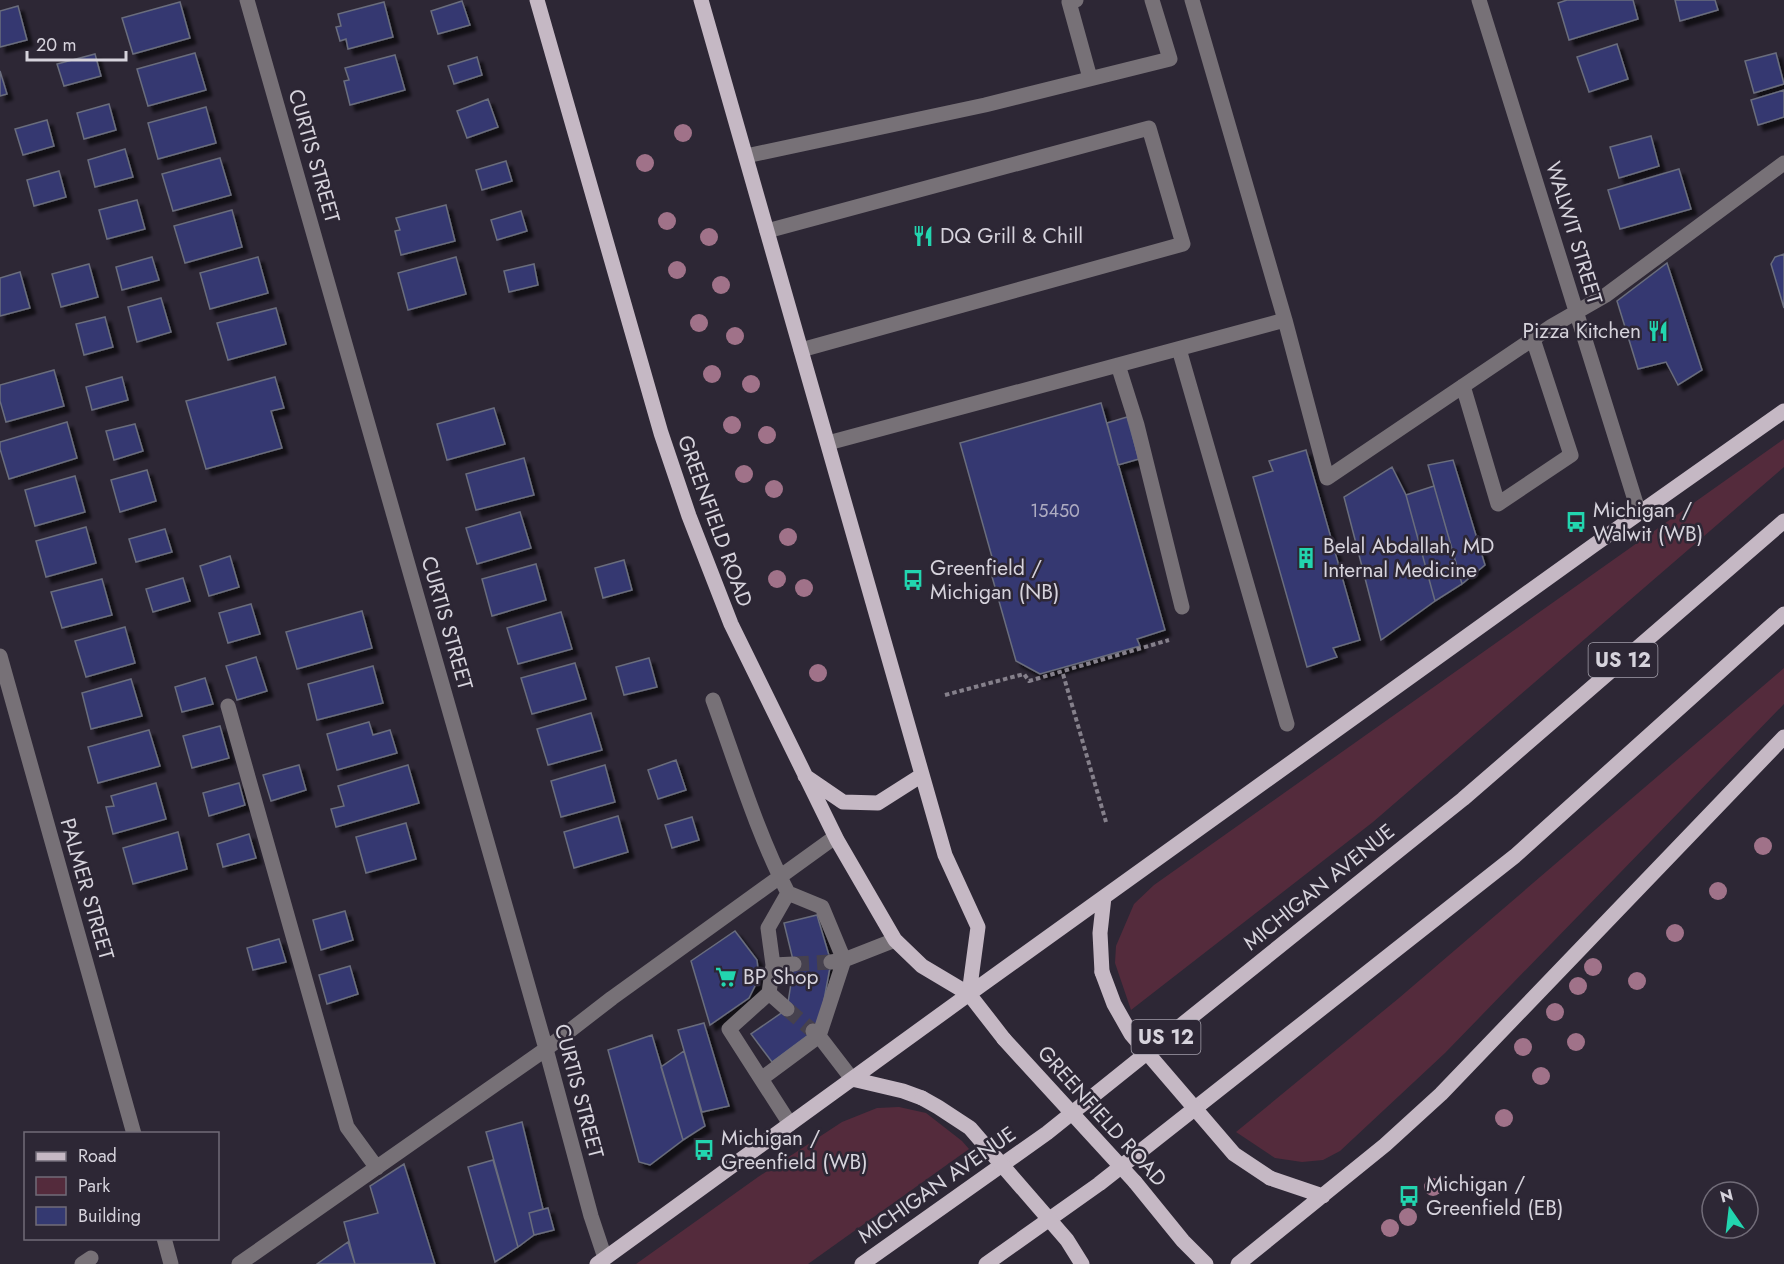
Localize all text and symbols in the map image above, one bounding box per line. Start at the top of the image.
scale bar [27,24,126,62]
text: 20 m [36,32,76,58]
street label: CURTIS STREET [281,86,347,227]
street label: WALWIT STREET [1538,158,1610,308]
place label: DQ Grill & Chill [940,221,1083,251]
restaurant icon: DQ Grill & Chill [911,224,935,248]
place label: Pizza Kitchen [1522,316,1641,346]
restaurant icon: Pizza Kitchen [1646,319,1670,343]
street label: GREENFIELD ROAD [670,431,760,611]
place label: Michigan / Walwit (WB) [1593,495,1703,549]
house number: 15450 [1030,498,1080,524]
bus stop icon: Michigan / Walwit (WB) [1564,510,1588,534]
place label: Belal Abdallah, MD Internal Medicine [1323,531,1494,585]
building icon: Belal Abdallah, MD Internal Medicine [1294,546,1318,570]
street label: CURTIS STREET [414,553,480,694]
place label: Greenfield / Michigan (NB) [930,553,1059,607]
bus stop icon: Greenfield / Michigan (NB) [901,568,925,592]
road number: US 12 [1588,643,1658,677]
street label: PALMER STREET [52,815,122,963]
street label: MICHIGAN AVENUE [1237,817,1401,957]
place label: BP Shop [743,962,819,992]
supermarket icon: BP Shop [714,965,738,989]
road number: US 12 [1132,1020,1200,1054]
street label: CURTIS STREET [547,1021,611,1162]
street label: GREENFIELD ROAD [1030,1039,1174,1193]
street label: MICHIGAN AVENUE [852,1119,1022,1251]
place label: Michigan / Greenfield (WB) [721,1123,868,1177]
legend [24,1132,219,1240]
bus stop icon: Michigan / Greenfield (WB) [692,1138,716,1162]
text: Road [78,1143,117,1169]
place label: Michigan / Greenfield (EB) [1426,1169,1564,1223]
text: Park [78,1173,110,1199]
north arrow [1700,1180,1760,1240]
text: N [1718,1183,1735,1209]
bus stop icon: Michigan / Greenfield (EB) [1397,1184,1421,1208]
text: Building [78,1203,141,1229]

